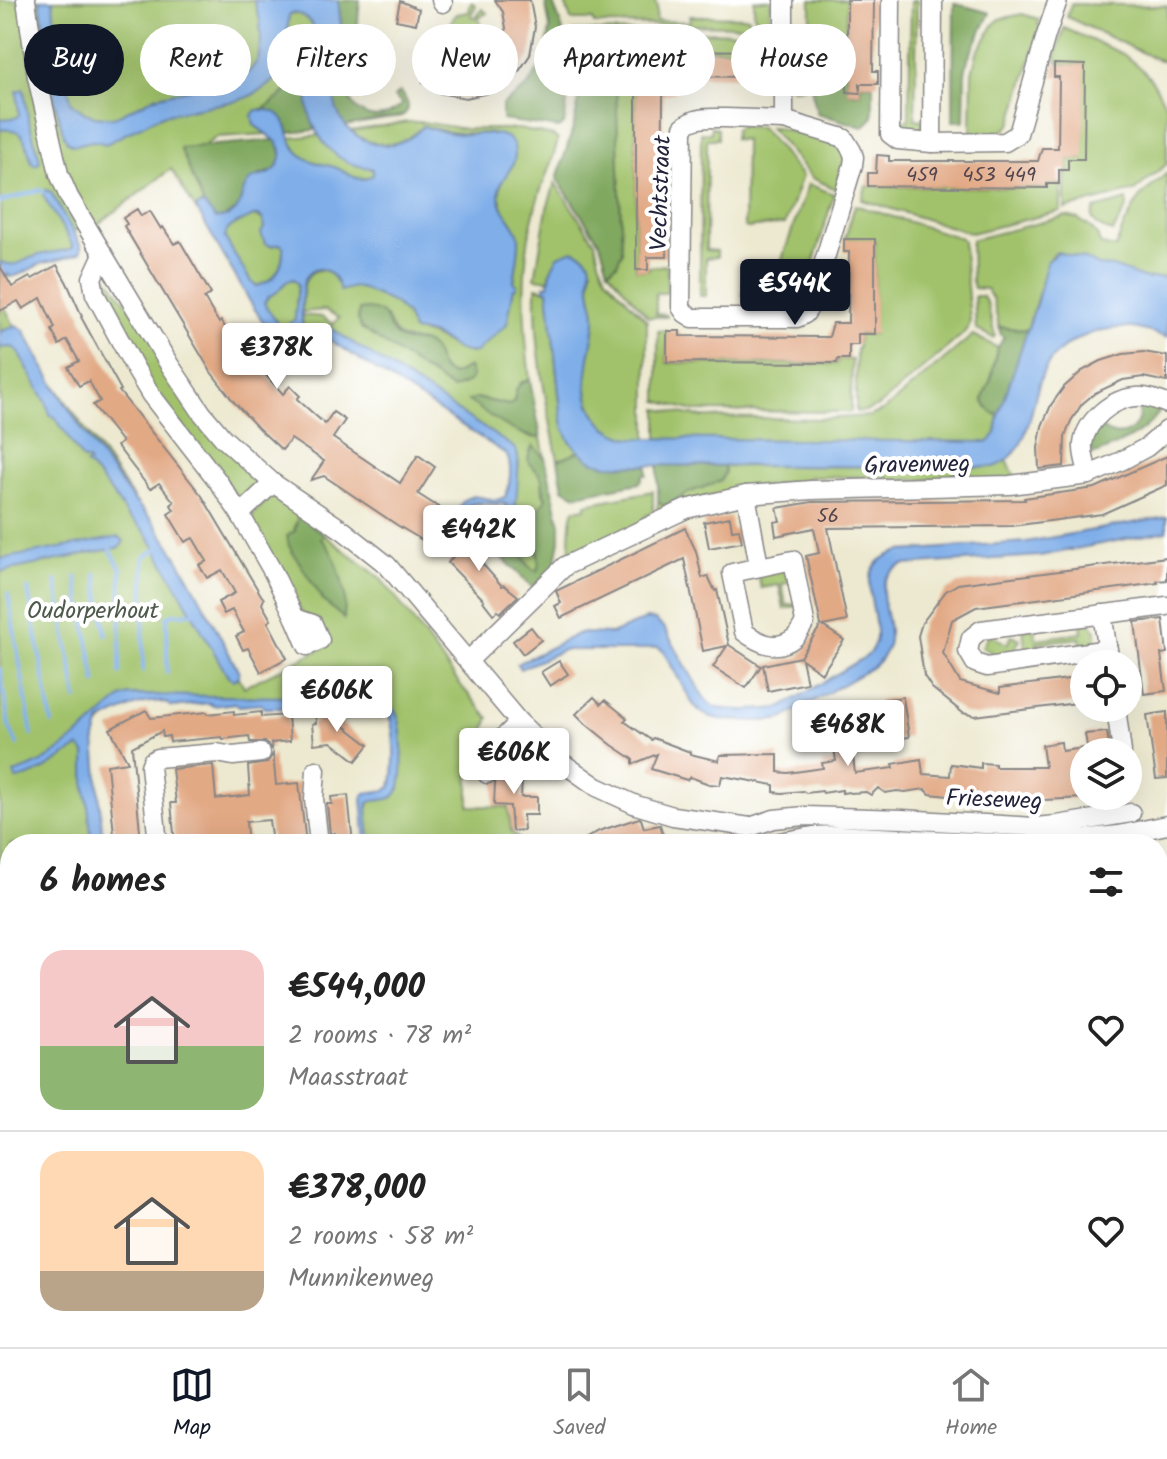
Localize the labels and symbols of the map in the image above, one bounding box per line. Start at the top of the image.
street label: Vechtstraat [640,134,683,252]
house number: 459 [906,160,938,192]
house number: 453 [962,160,996,192]
house number: 449 [1004,160,1036,192]
pin: €544K [739,259,851,327]
pin: €378K [221,323,333,391]
street label: Gravenweg [864,445,970,486]
house number: 56 [817,501,839,533]
pin: €442K [423,505,535,573]
park label: Oudorperhout [27,592,160,631]
pin: €606K [281,666,393,734]
pin: €468K [792,700,904,768]
pin: €606K [458,728,570,796]
street label: Frieseweg [945,779,1043,822]

